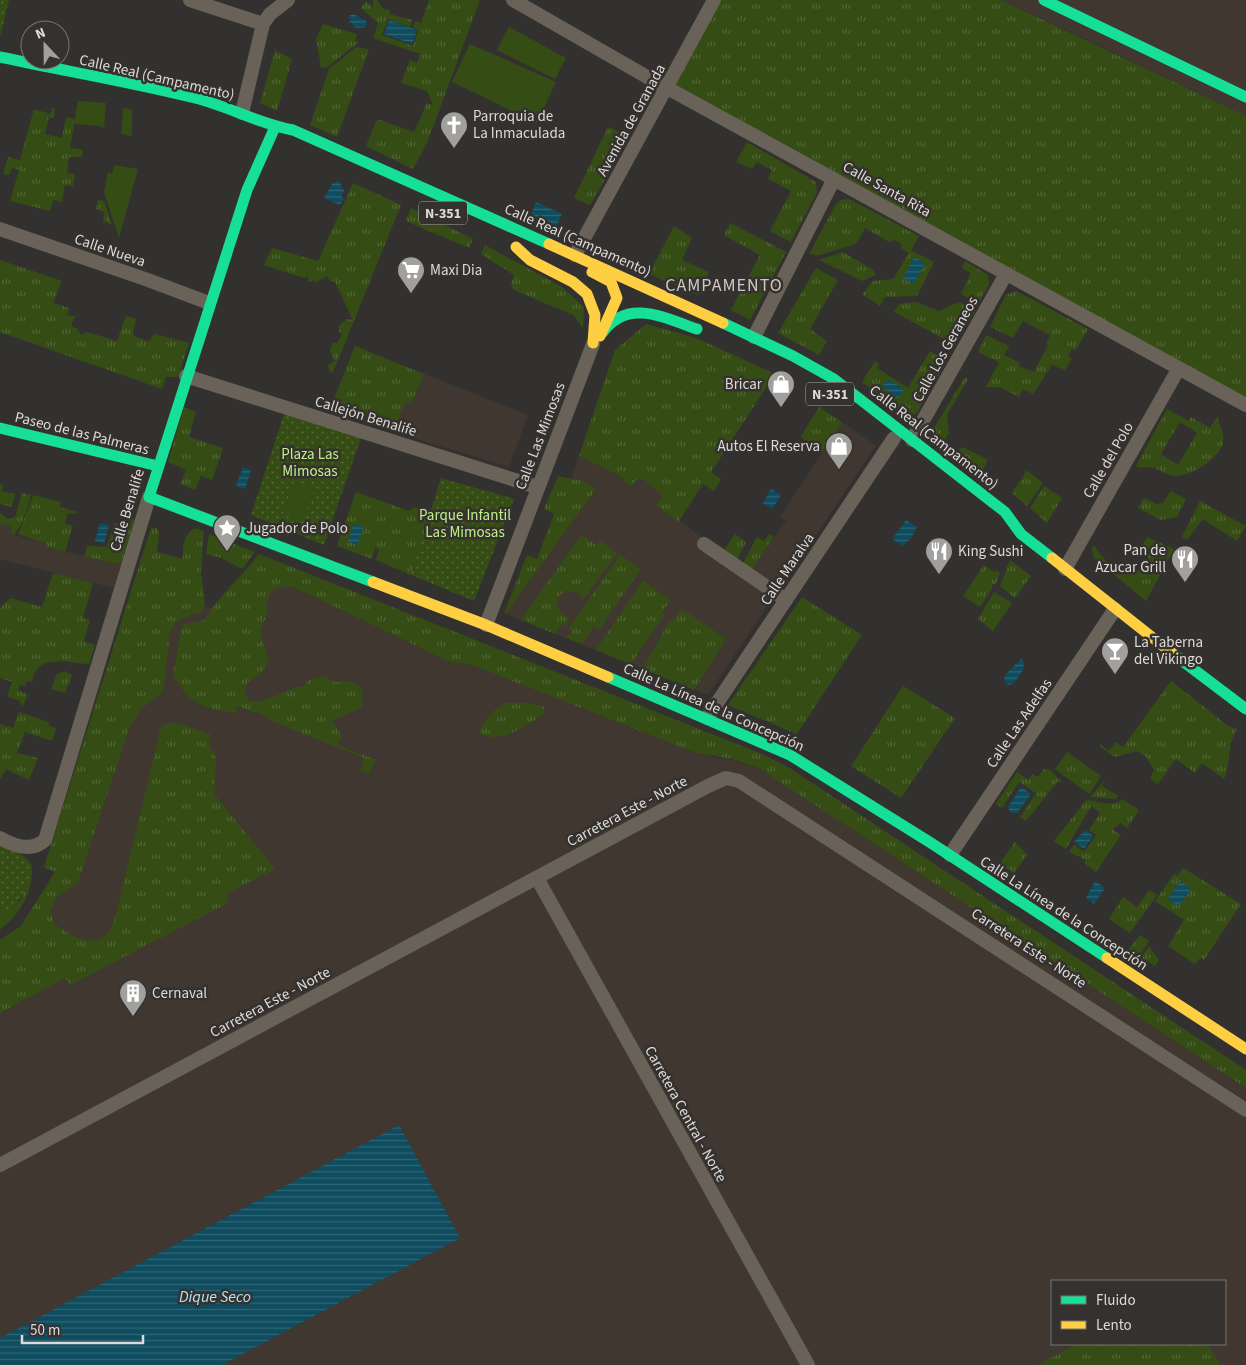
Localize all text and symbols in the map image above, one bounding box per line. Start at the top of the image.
north arrow [20,20,70,70]
text: N [32,23,49,45]
street label: Calle Real (Campamento) [77,49,237,106]
street label: Avenida de Granada [592,60,671,180]
place label: Parroquia de La Inmaculada [473,106,565,144]
church icon: Parroquia de La Inmaculada [439,110,469,149]
street label: Calle Santa Rita [839,157,935,222]
street label: Calle Real (Campamento) [501,199,655,282]
road number: N-351 [419,202,467,224]
street label: Calle Nueva [71,229,148,272]
supermarket icon: Maxi Dia [396,255,426,294]
place label: Maxi Dia [430,260,482,281]
district label: CAMPAMENTO [665,273,783,298]
street label: Calle Los Geraneos [908,293,983,406]
shop icon: Bricar [766,369,796,408]
place label: Bricar [725,374,763,395]
street label: Calle Las Mimosas [510,379,571,493]
street label: Calle Real (Campamento) [865,380,1003,494]
road number: N-351 [806,382,854,406]
street label: Callejón Benalife [312,391,419,442]
street label: Paseo de las Palmeras [13,407,151,460]
street label: Calle del Polo [1078,418,1139,502]
shop icon: Autos El Reserva [824,431,854,470]
place label: Autos El Reserva [717,436,820,457]
park label: Plaza Las Mimosas [281,444,339,482]
street label: Calle Benalife [105,466,150,554]
park label: Parque Infantil Las Mimosas [419,505,511,543]
place icon: Jugador de Polo [212,513,242,552]
place label: Jugador de Polo [246,518,348,539]
street label: Calle Maralva [755,529,819,610]
restaurant icon: King Sushi [924,536,954,575]
place label: Pan de Azucar Grill [1095,540,1166,578]
place label: King Sushi [958,541,1023,562]
restaurant icon: Pan de Azucar Grill [1170,544,1200,583]
place label: La Taberna del Vikingo [1134,632,1203,670]
bar icon: La Taberna del Vikingo [1100,636,1130,675]
street label: Calle La Línea de la Concepción [620,658,808,757]
street label: Calle Las Adelfas [982,674,1057,772]
street label: Carretera Este - Norte [563,771,691,852]
street label: Calle La Línea de la Concepción [976,851,1152,976]
street label: Carretera Este - Norte [967,903,1090,994]
street label: Carretera Este - Norte [206,962,334,1043]
building icon: Cernaval [118,978,148,1017]
place label: Cernaval [152,983,207,1004]
street label: Carretera Central - Norte [639,1042,732,1186]
legend [1051,1280,1226,1345]
water label: Dique Seco [179,1286,251,1308]
text: Fluido [1096,1290,1136,1311]
scale bar [22,1312,144,1344]
text: Lento [1096,1315,1132,1336]
text: 50 m [30,1320,60,1341]

